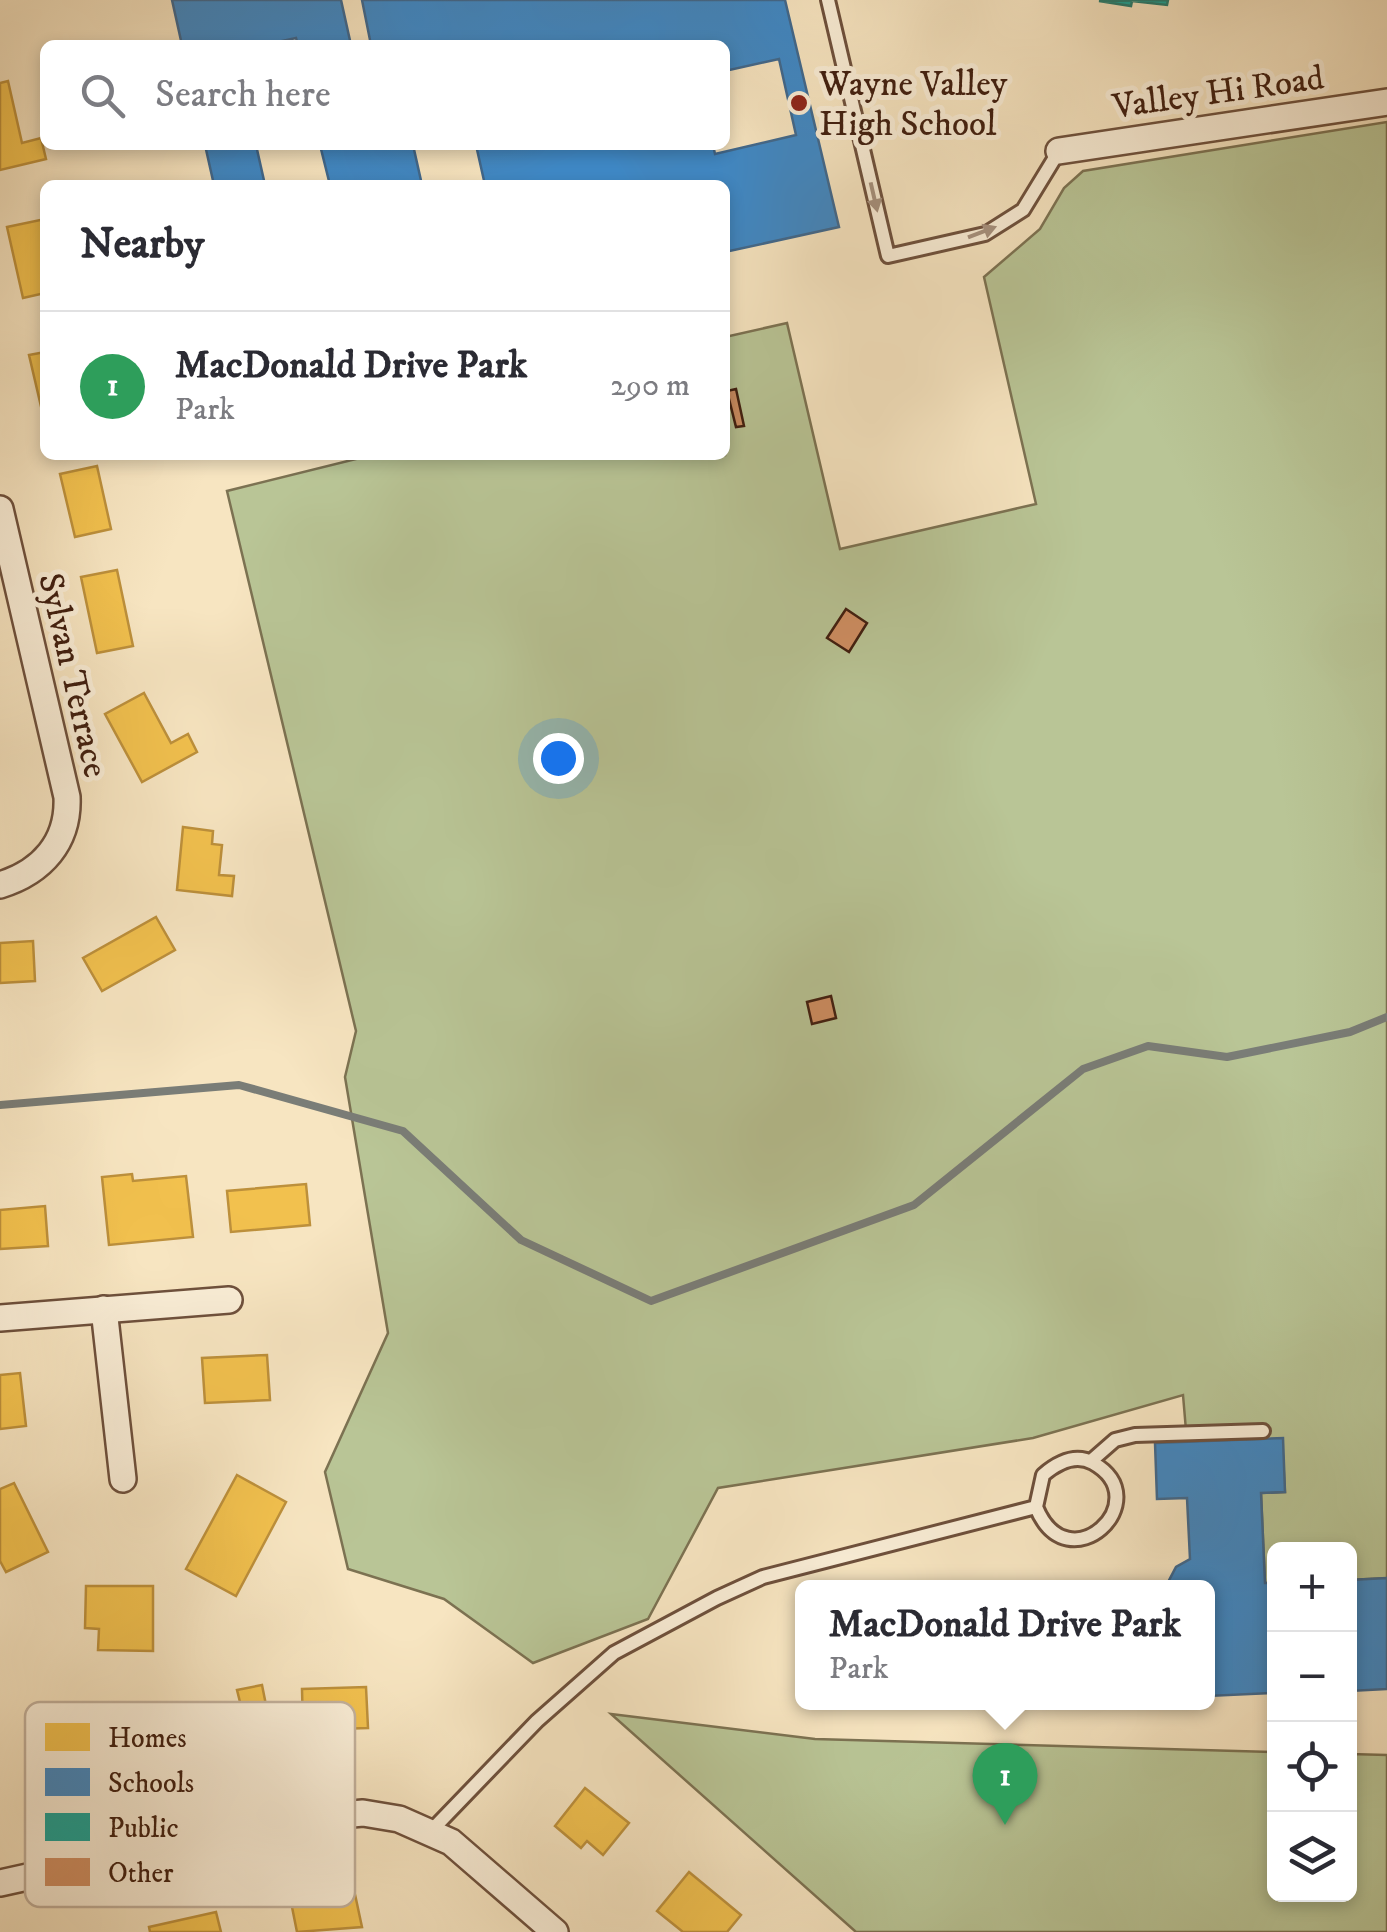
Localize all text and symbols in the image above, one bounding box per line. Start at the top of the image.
search box [40,40,730,150]
street label: Valley Hi Road [1109,56,1327,130]
place label: Wayne Valley High School [818,63,1008,147]
icon: search [75,68,130,123]
text: Search here [155,71,331,119]
marker: Wayne Valley High School [788,92,810,114]
one-way arrow [867,182,882,213]
text: Nearby [80,219,204,271]
one-way arrow [967,224,997,240]
text: MacDonald Drive Park [175,342,527,390]
text: 1 [107,366,118,406]
text: 290 m [610,366,690,406]
text: Park [175,390,235,430]
street label: Sylvan Terrace [27,569,117,782]
your location [533,733,584,784]
map controls [1267,1542,1357,1902]
button: + [1267,1542,1357,1632]
popup [795,1580,1215,1710]
text: MacDonald Drive Park [829,1601,1181,1649]
button: − [1267,1632,1357,1722]
text: Park [829,1649,889,1689]
legend [25,1702,355,1907]
text: Homes [108,1721,187,1756]
button: locate [1267,1722,1357,1812]
pin: 1 [972,1742,1038,1825]
text: Schools [108,1766,194,1801]
text: Public [108,1811,178,1846]
button: layers [1267,1812,1357,1902]
text: Other [108,1856,174,1891]

